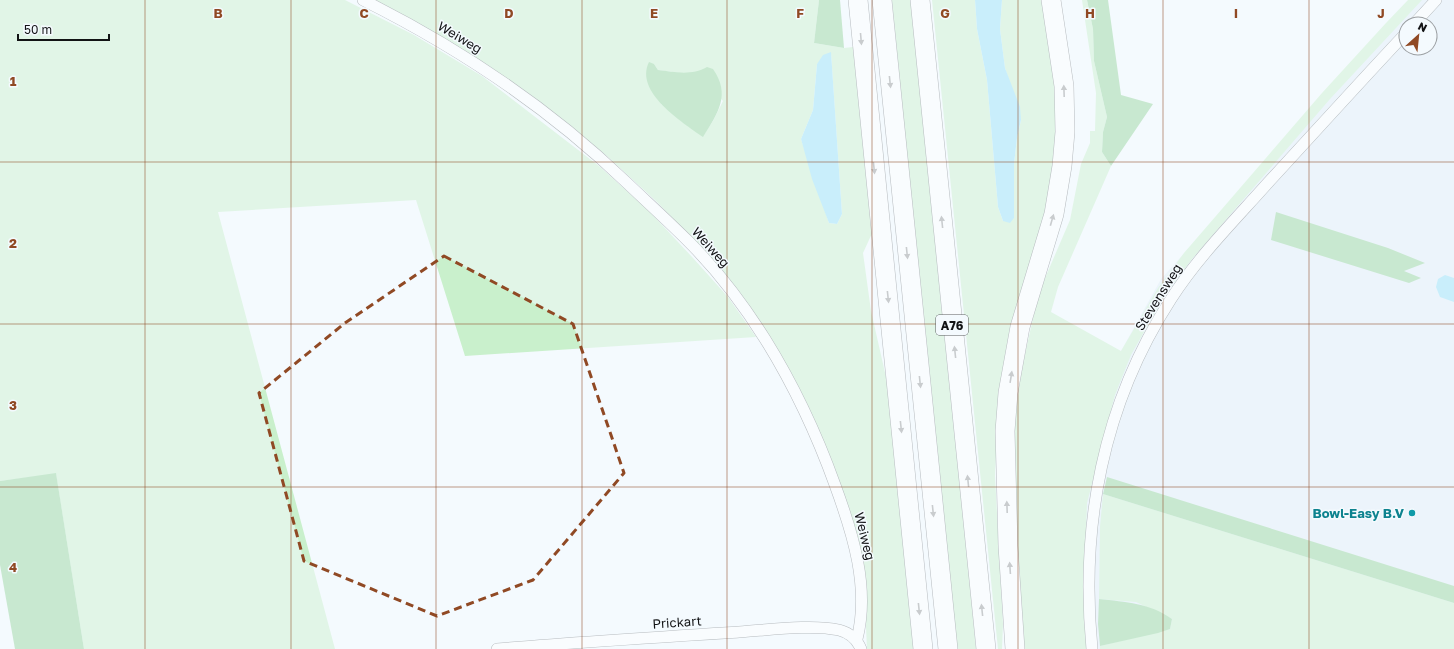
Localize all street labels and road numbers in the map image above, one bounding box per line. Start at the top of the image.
street label: Weiweg [435,18,485,56]
street label: Weiweg [689,223,733,271]
street label: Stevensweg [1131,261,1185,333]
road number: A76 [936,315,968,335]
street label: Weiweg [851,510,879,562]
street label: Prickart [652,612,702,632]

